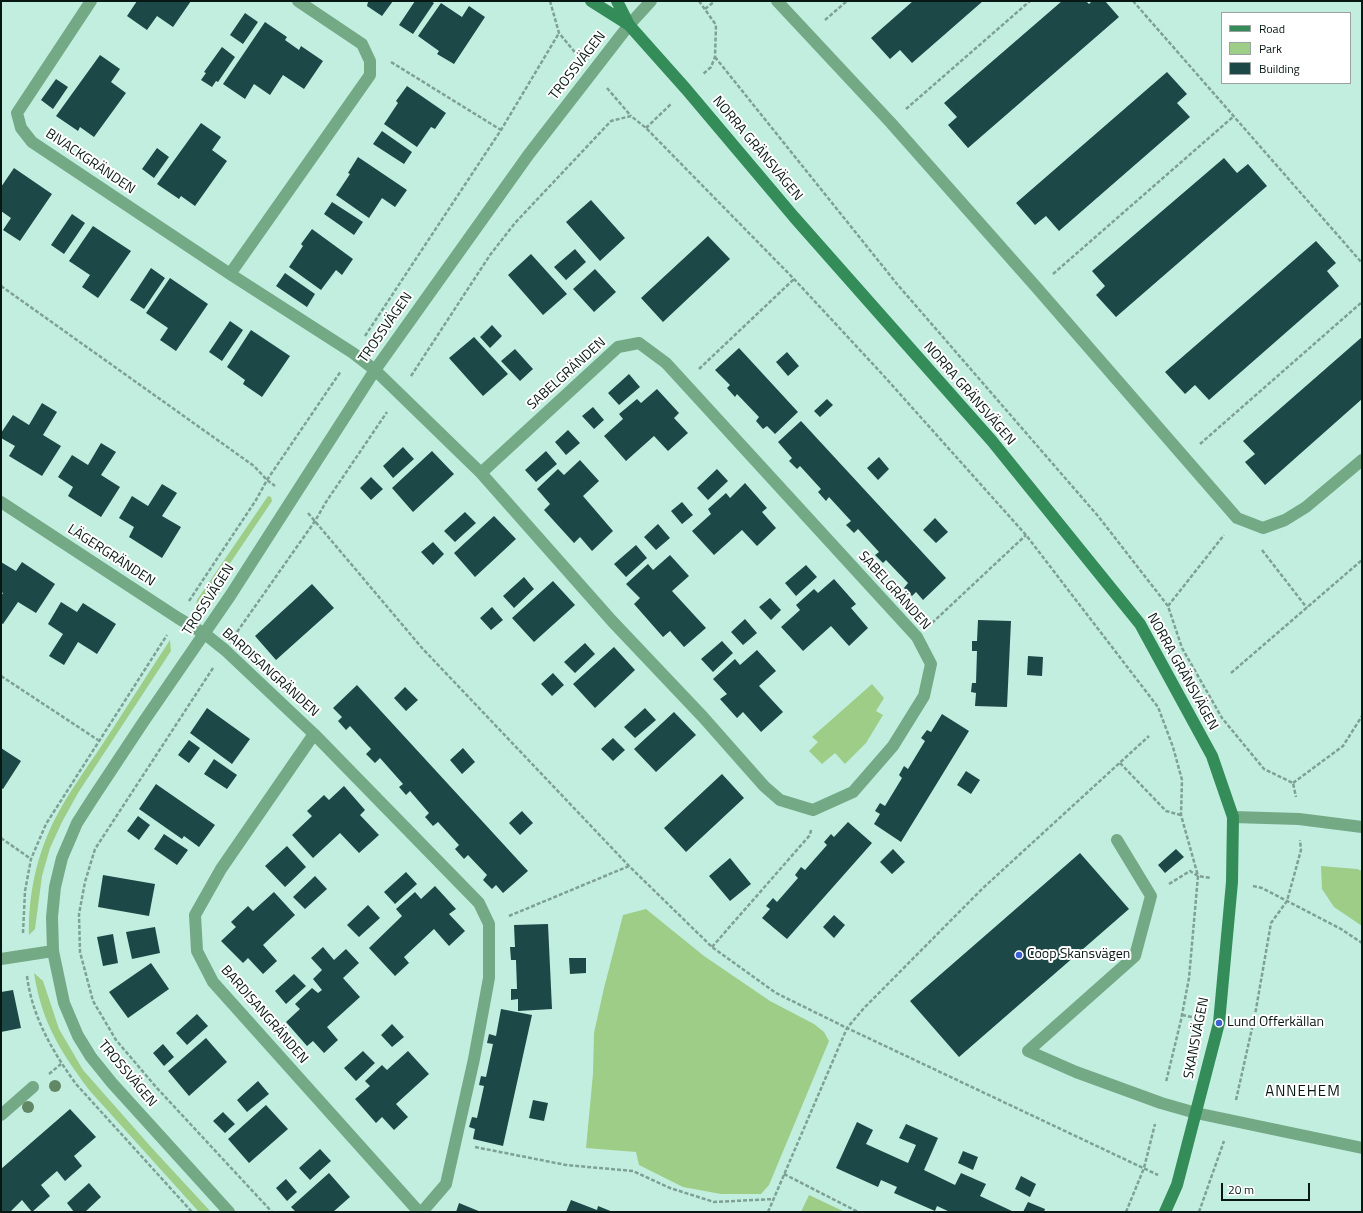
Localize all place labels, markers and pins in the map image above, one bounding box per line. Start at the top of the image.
place label: Coop Skansvägen [1027,947,1130,963]
marker: Coop Skansvägen [1014,950,1024,960]
place label: Lund Offerkällan [1227,1015,1324,1031]
marker: Lund Offerkällan [1214,1018,1224,1028]

